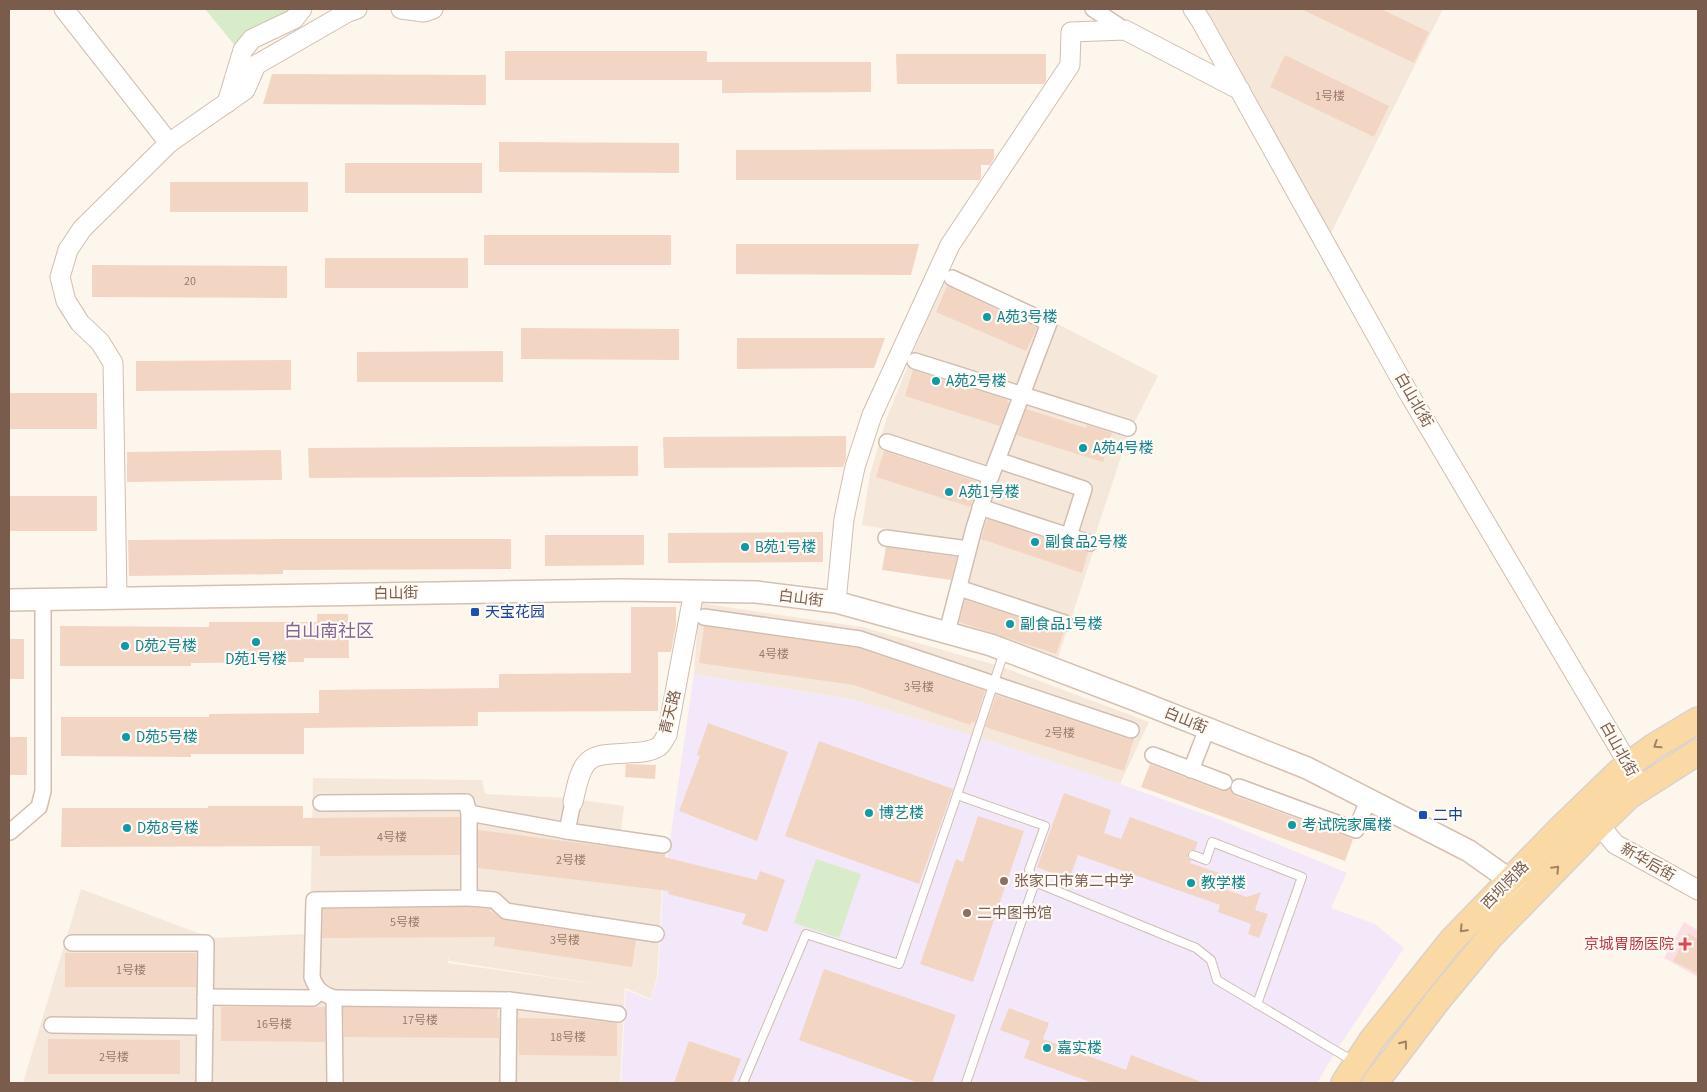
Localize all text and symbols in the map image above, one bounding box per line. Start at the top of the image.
house number: 1号楼 [1315,88,1345,105]
house number: 20 [184,273,196,290]
place label: A苑3号楼 [997,307,1058,328]
marker: A苑3号楼 [981,311,993,323]
street label: 白山北街 [1389,369,1438,431]
place label: A苑2号楼 [946,371,1007,392]
marker: A苑2号楼 [930,375,942,387]
place label: A苑4号楼 [1093,438,1154,459]
marker: A苑4号楼 [1077,442,1089,454]
place label: A苑1号楼 [959,482,1020,503]
marker: A苑1号楼 [943,486,955,498]
place label: 副食品2号楼 [1045,532,1127,553]
marker: 副食品2号楼 [1029,536,1041,548]
place label: B苑1号楼 [755,537,816,558]
marker: B苑1号楼 [739,541,751,553]
street label: 白山街 [373,583,419,604]
street label: 白山街 [777,585,825,612]
place label: 天宝花园 [485,602,545,623]
marker: 天宝花园 [469,606,481,618]
place label: 副食品1号楼 [1020,614,1102,635]
marker: 副食品1号楼 [1004,618,1016,630]
district label: 白山南社区 [284,619,374,644]
place label: D苑2号楼 [135,636,197,657]
marker: D苑1号楼 [250,636,262,648]
marker: D苑2号楼 [119,640,131,652]
house number: 4号楼 [759,646,789,663]
place label: D苑1号楼 [225,649,287,670]
house number: 3号楼 [904,679,934,696]
street label: 青天路 [655,688,686,737]
street label: 白山街 [1161,702,1211,739]
street label: 白山北街 [1595,718,1642,781]
house number: 2号楼 [1045,725,1075,742]
place label: D苑5号楼 [136,727,198,748]
marker: D苑5号楼 [120,731,132,743]
one-way arrow [1653,739,1662,749]
place label: 博艺楼 [879,803,924,824]
place label: 二中 [1433,805,1463,826]
marker: 博艺楼 [863,807,875,819]
marker: 二中 [1417,809,1429,821]
place label: 考试院家属楼 [1302,815,1392,836]
place label: D苑8号楼 [137,818,199,839]
marker: 考试院家属楼 [1286,819,1298,831]
marker: D苑8号楼 [121,822,133,834]
house number: 4号楼 [377,829,407,846]
street label: 新华后街 [1617,838,1679,887]
house number: 2号楼 [556,852,586,869]
street label: 西坝岗路 [1477,856,1534,914]
one-way arrow [1550,865,1559,874]
place label: 张家口市第二中学 [1014,871,1134,892]
place label: 教学楼 [1201,873,1246,894]
marker: 张家口市第二中学 [998,875,1010,887]
marker: 教学楼 [1185,877,1197,889]
place label: 二中图书馆 [977,903,1052,924]
marker: 二中图书馆 [961,907,973,919]
house number: 5号楼 [390,914,420,931]
one-way arrow [1460,923,1469,932]
house number: 3号楼 [550,932,580,949]
place label: 京城胃肠医院 [1584,934,1674,955]
marker: 京城胃肠医院 [1678,937,1692,951]
house number: 1号楼 [116,962,146,979]
house number: 17号楼 [402,1012,438,1029]
house number: 16号楼 [256,1016,292,1033]
house number: 18号楼 [550,1029,586,1046]
place label: 嘉实楼 [1057,1038,1102,1059]
one-way arrow [1398,1041,1406,1050]
marker: 嘉实楼 [1041,1042,1053,1054]
house number: 2号楼 [99,1049,129,1066]

